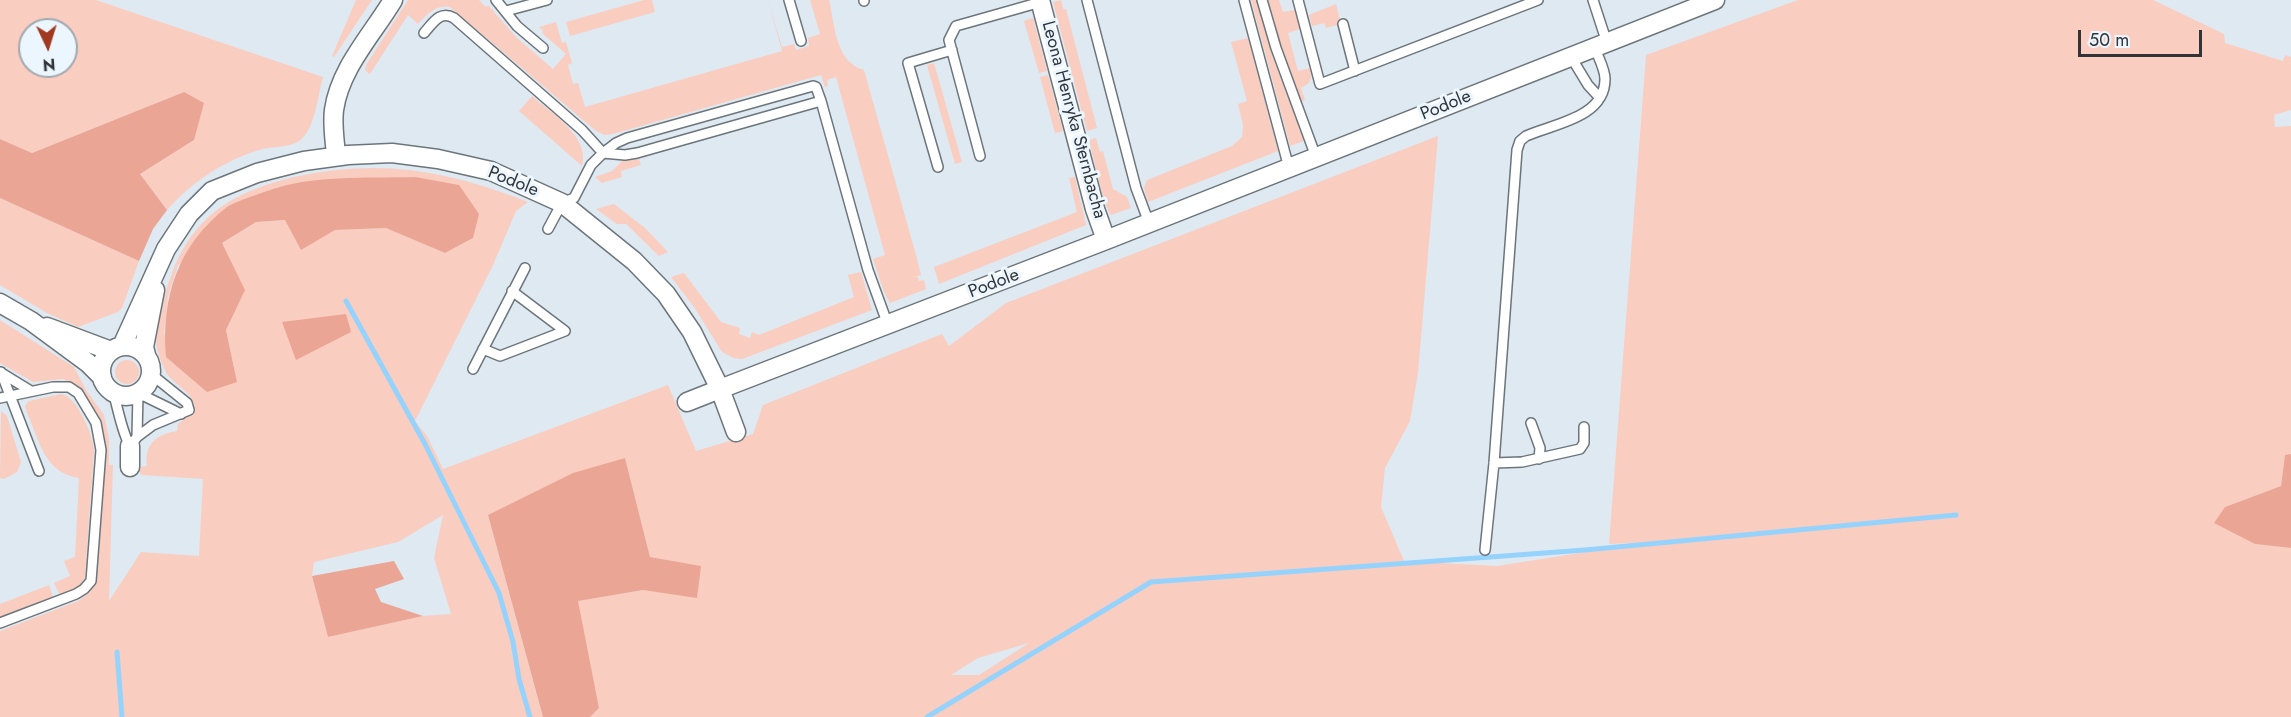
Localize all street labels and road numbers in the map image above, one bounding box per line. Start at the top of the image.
street label: Leona Henryka Sternbacha [1036,19,1110,221]
street label: Podole [1418,86,1474,126]
street label: Podole [485,162,541,202]
street label: Podole [966,264,1022,304]

